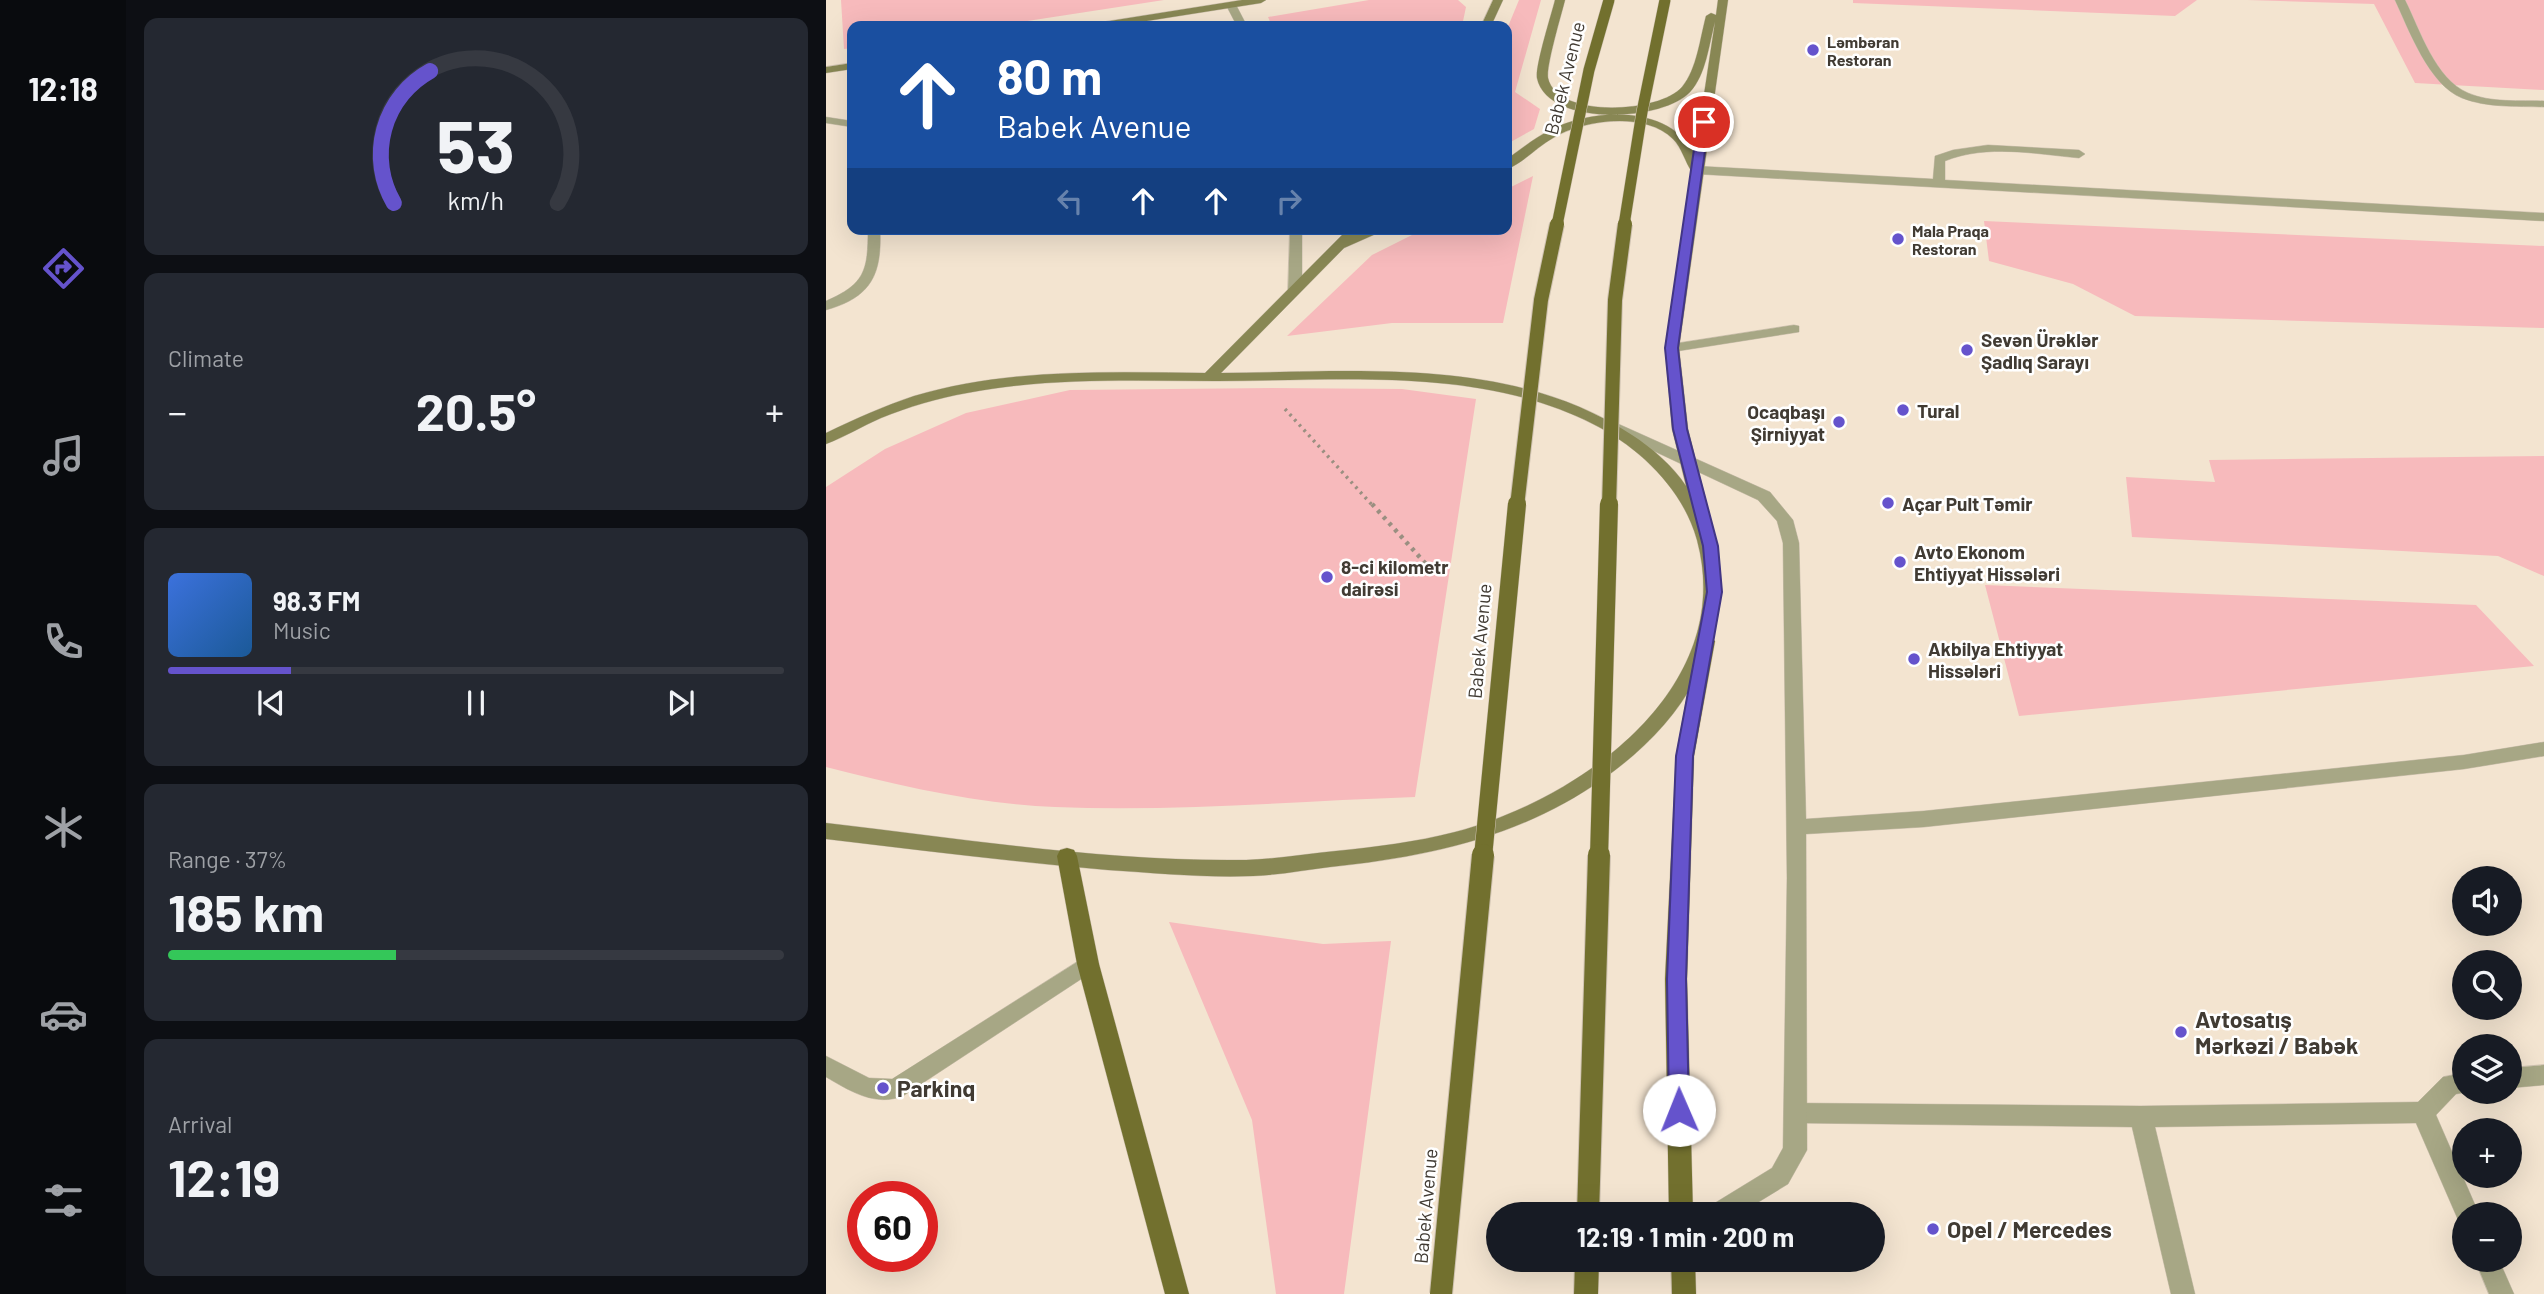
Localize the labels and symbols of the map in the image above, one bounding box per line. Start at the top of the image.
street label: Babek Avenue [1539,19,1589,137]
place label: Ləmbəran Restoran [1827,32,1899,69]
marker: Ləmbəran Restoran [1805,42,1821,58]
pin [1674,92,1734,152]
place label: Mala Praqa Restoran [1912,221,1989,258]
marker: Mala Praqa Restoran [1890,231,1906,247]
place label: Sevən Ürəklər Şadlıq Sarayı [1981,328,2099,373]
marker: Sevən Ürəklər Şadlıq Sarayı [1959,342,1975,358]
place label: Tural [1917,399,1959,422]
place label: Ocaqbaşı Şirniyyat [1747,400,1825,445]
marker: Tural [1895,402,1911,418]
marker: Ocaqbaşı Şirniyyat [1831,414,1847,430]
place label: Açar Pult Təmir [1902,492,2033,515]
marker: Açar Pult Təmir [1880,495,1896,511]
place label: Avto Ekonom Ehtiyyat Hissələri [1914,540,2060,585]
marker: Avto Ekonom Ehtiyyat Hissələri [1892,554,1908,570]
place label: 8-ci kilometr dairəsi [1341,555,1449,600]
marker: 8-ci kilometr dairəsi [1319,569,1335,585]
street label: Babek Avenue [1463,582,1495,700]
place label: Akbilya Ehtiyyat Hissələri [1928,637,2063,682]
marker: Akbilya Ehtiyyat Hissələri [1906,651,1922,667]
place label: Avtosatış Mərkəzi / Babək [2195,1005,2358,1059]
marker: Avtosatış Mərkəzi / Babək [2173,1024,2189,1040]
position arrow [1642,1073,1716,1147]
place label: Parkinq [897,1074,975,1102]
marker: Parkinq [875,1080,891,1096]
street label: Babek Avenue [1409,1147,1441,1265]
speed limit sign: 60 [847,1181,938,1272]
place label: Opel / Mercedes [1947,1215,2112,1243]
marker: Opel / Mercedes [1925,1221,1941,1237]

